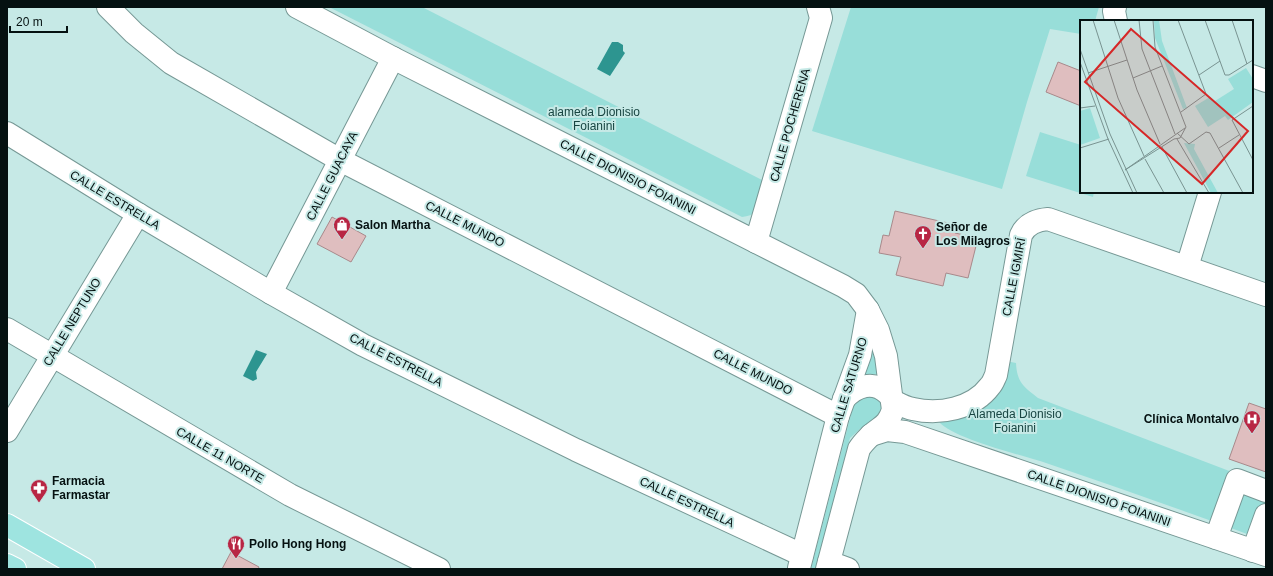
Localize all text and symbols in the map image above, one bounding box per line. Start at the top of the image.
scale bar [10,8,67,34]
text: 20 m [16,15,43,29]
inset map [1080,20,1253,193]
street label: CALLE POCHERENA [767,67,813,183]
park label: alameda Dionisio Foianini [548,105,640,133]
street label: CALLE GUACAYA [303,129,361,223]
street label: CALLE DIONISIO FOIANINI [558,137,698,217]
street label: CALLE ESTRELLA [67,168,163,232]
street label: CALLE MUNDO [423,198,507,250]
shop icon: Salon Martha [332,215,352,240]
place label: Salon Martha [355,218,431,232]
place label: Señor de Los Milagros [936,220,1010,248]
church icon: Señor de Los Milagros [913,224,933,249]
street label: CALLE IGMIRÍ [999,236,1029,317]
street label: CALLE NEPTUNO [40,276,104,368]
street label: CALLE ESTRELLA [347,330,445,390]
street label: CALLE SATURNO [828,336,870,434]
street label: CALLE MUNDO [711,346,795,398]
park label: Alameda Dionisio Foianini [968,407,1062,435]
hospital icon: Clínica Montalvo [1242,409,1262,434]
place label: Clínica Montalvo [1144,412,1239,426]
street label: CALLE 11 NORTE [174,424,266,486]
street label: CALLE DIONISIO FOIANINI [1025,467,1173,529]
place label: Farmacia Farmastar [52,474,110,502]
street label: CALLE ESTRELLA [637,474,737,530]
pharmacy icon: Farmacia Farmastar [29,478,49,503]
restaurant icon: Pollo Hong Hong [226,534,246,559]
place label: Pollo Hong Hong [249,537,346,551]

